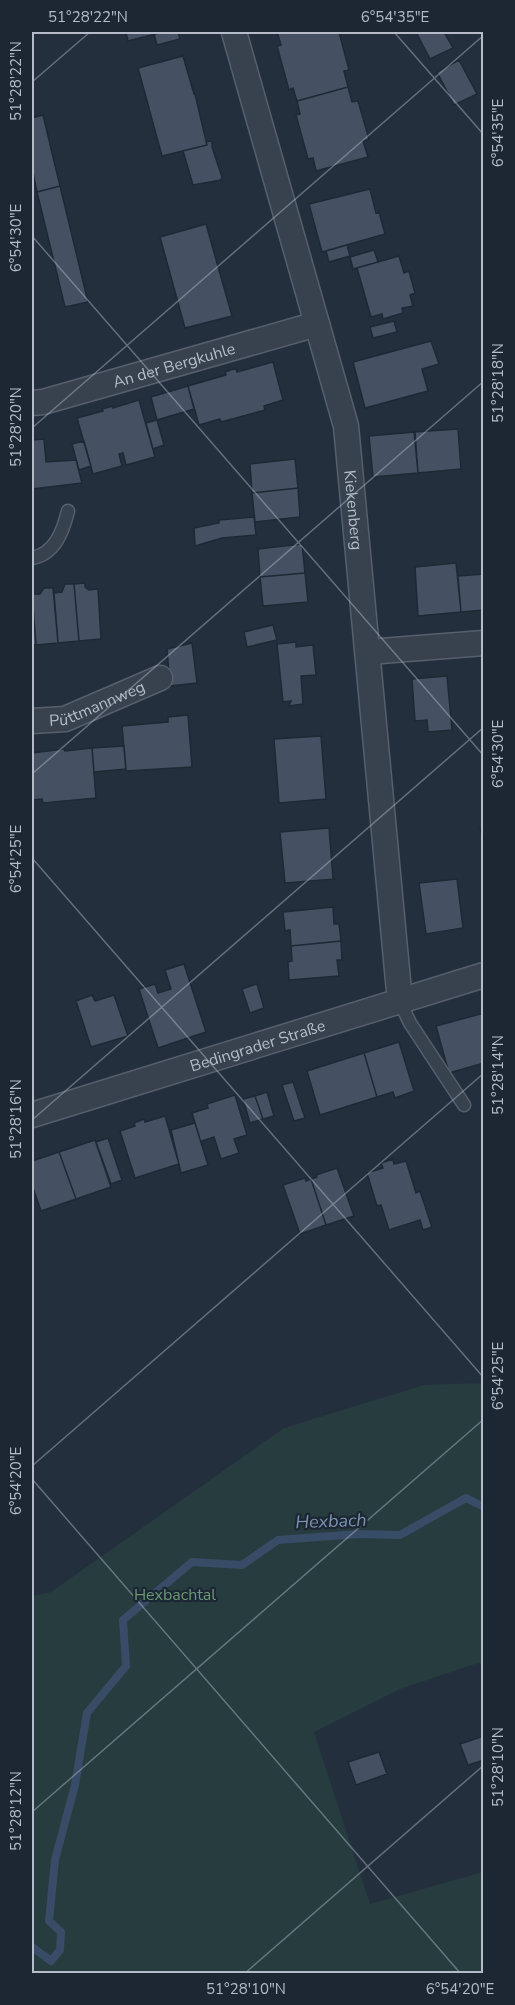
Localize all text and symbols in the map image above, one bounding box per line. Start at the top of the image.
text: 51°28'22"N [48,7,128,27]
text: 6°54'35"E [361,7,429,27]
text: 51°28'22"N [6,41,26,121]
text: 6°54'35"E [488,99,508,167]
text: 6°54'30"E [6,204,26,272]
street label: An der Bergkuhle [110,338,238,394]
text: 51°28'18"N [488,343,508,423]
text: 51°28'20"N [6,387,26,467]
street label: Kiekenberg [338,469,368,551]
street label: Püttmannweg [49,676,148,732]
text: 6°54'30"E [488,720,508,788]
text: 6°54'25"E [6,825,26,893]
street label: Bedingrader Straße [187,1015,328,1077]
text: 51°28'14"N [488,1035,508,1115]
text: 51°28'16"N [6,1079,26,1159]
text: 6°54'25"E [488,1342,508,1410]
text: 6°54'20"E [6,1447,26,1515]
water label: Hexbach [295,1508,367,1534]
park label: Hexbachtal [134,1584,216,1606]
text: 51°28'10"N [488,1727,508,1807]
text: 51°28'12"N [6,1771,26,1851]
text: 51°28'10"N [206,1979,286,1999]
text: 6°54'20"E [426,1979,494,1999]

